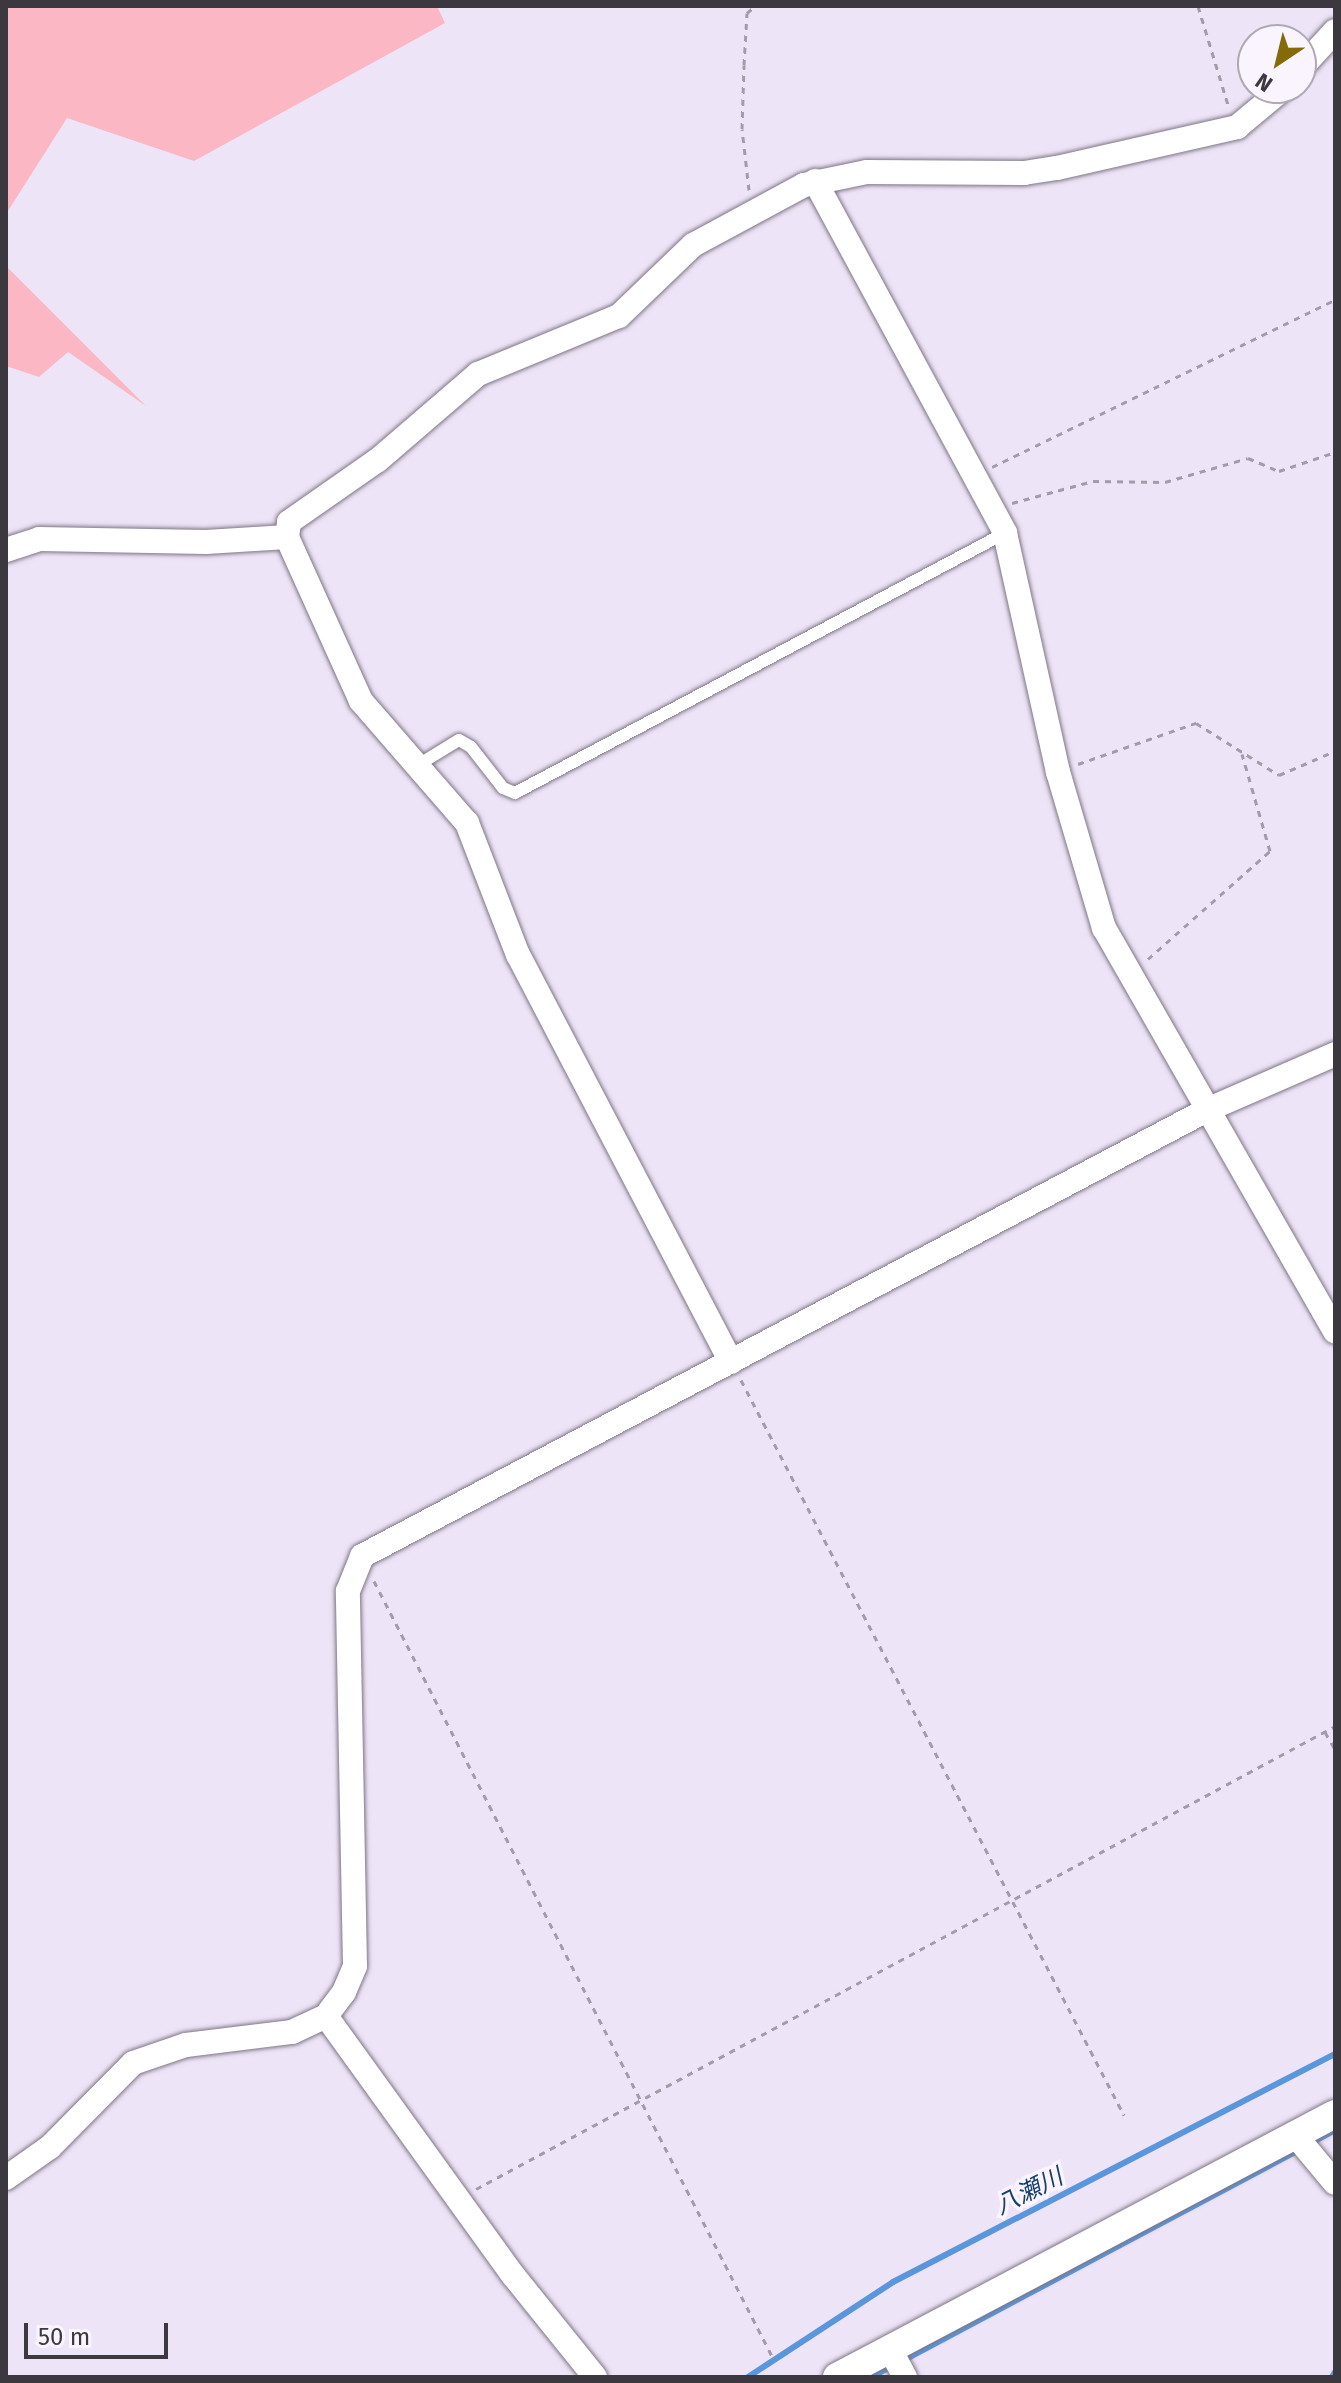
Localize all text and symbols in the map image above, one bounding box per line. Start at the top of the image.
north arrow [1237,24,1317,104]
text: N [1250,67,1278,98]
water label: 八瀬川 [990,2163,1068,2221]
scale bar [28,2307,172,2357]
text: 50 m [38,2323,90,2351]

